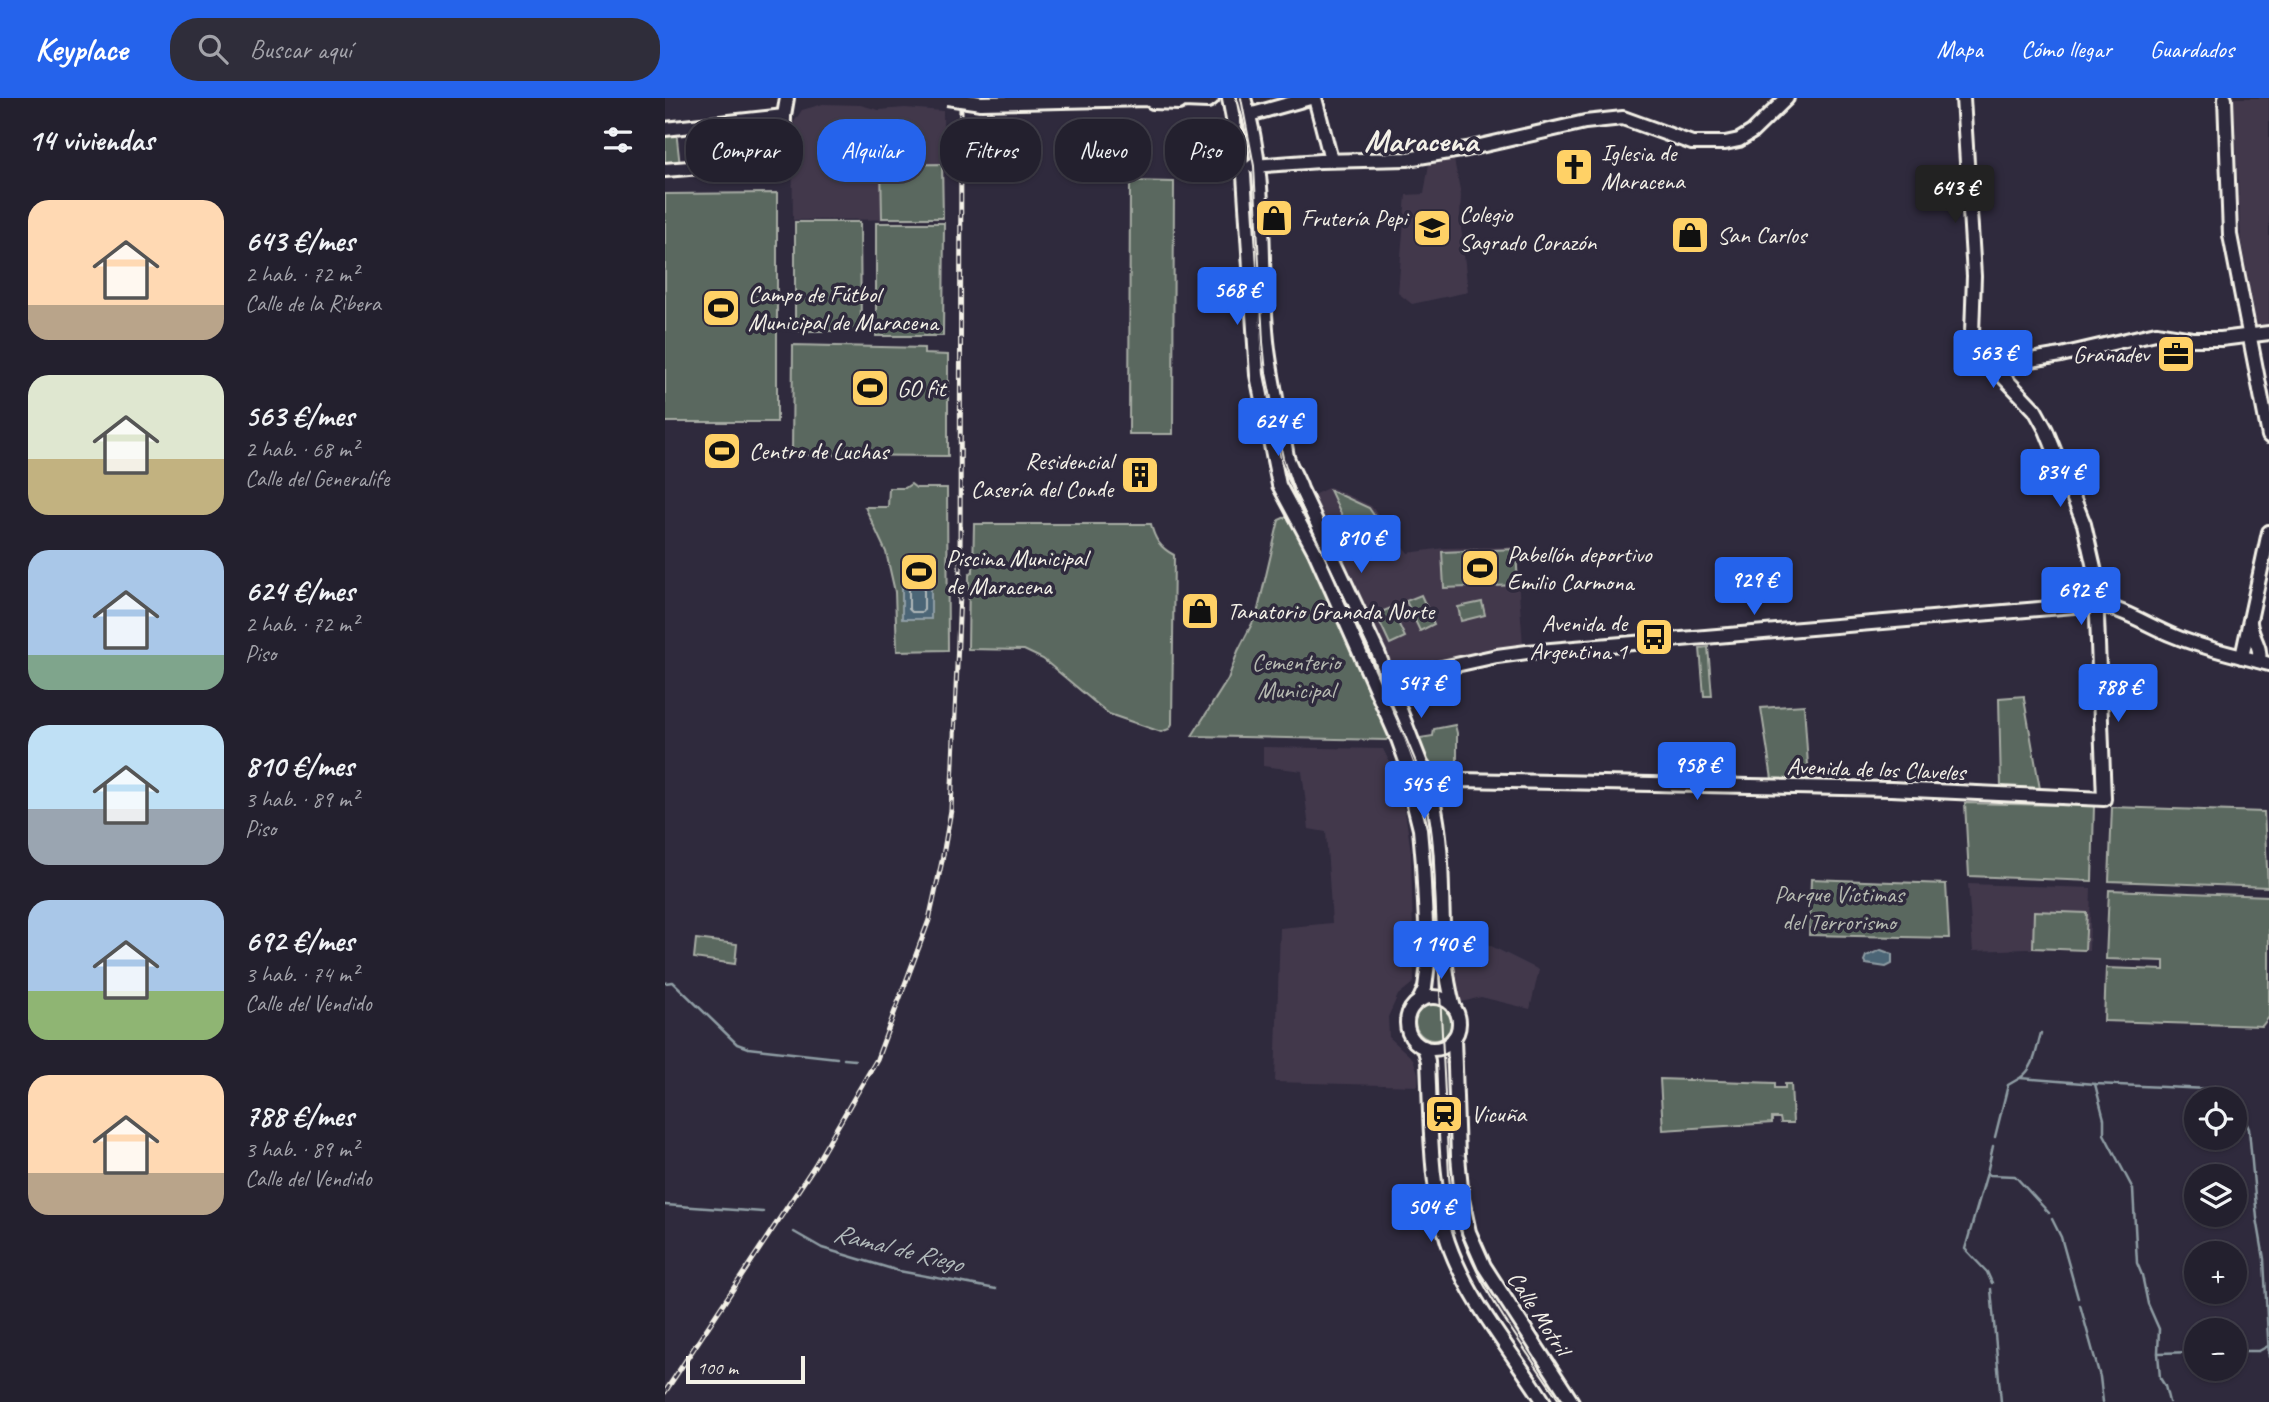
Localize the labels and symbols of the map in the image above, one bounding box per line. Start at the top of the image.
district label: Maracena [1364,120,1480,161]
place label: Iglesia de Maracena [1601,138,1686,196]
church icon: Iglesia de Maracena [1553,146,1595,188]
pin: 643 € [1906,166,2004,225]
shop icon: Frutería Pepi [1253,197,1295,239]
place label: Colegio Sagrado Corazón [1459,199,1598,257]
place label: Frutería Pepi [1301,203,1410,233]
school or university icon: Colegio Sagrado Corazón [1411,207,1453,249]
shop icon: San Carlos [1669,214,1711,256]
place label: San Carlos [1717,220,1809,250]
pin: 568 € [1188,268,1286,327]
place label: Campo de Fútbol Municipal de Maracena [748,279,940,337]
sports icon: Campo de Fútbol Municipal de Maracena [700,287,742,329]
pin: 563 € [1944,330,2042,390]
office icon: Granadev [2155,333,2197,375]
place label: Granadev [2073,339,2151,369]
sports icon: GO fit [849,367,891,409]
place label: GO fit [897,373,947,403]
pin: 624 € [1229,398,1327,458]
sports icon: Centro de Luchas [701,430,743,472]
place label: Centro de Luchas [749,436,891,466]
place label: Residencial Casería del Conde [971,446,1117,504]
pin: 834 € [2011,450,2109,509]
building icon: Residencial Casería del Conde [1119,454,1161,496]
pin: 810 € [1312,516,1410,575]
place label: Pabellón deportivo Emilio Carmona [1507,539,1653,597]
place label: Piscina Municipal de Maracena [946,543,1091,601]
sports icon: Pabellón deportivo Emilio Carmona [1459,547,1501,589]
sports icon: Piscina Municipal de Maracena [898,551,940,593]
pin: 929 € [1705,558,1803,617]
pin: 692 € [2032,568,2130,627]
shop icon: Tanatorio Granada Norte [1179,590,1221,632]
place label: Tanatorio Granada Norte [1227,596,1436,626]
place label: Avenida de Argentina 1 [1530,608,1629,666]
bus stop icon: Avenida de Argentina 1 [1633,616,1675,658]
park label: Cementerio Municipal [1252,647,1343,705]
pin: 547 € [1372,660,1470,720]
pin: 788 € [2069,664,2167,724]
pin: 958 € [1648,742,1746,802]
street label: Avenida de los Claveles [1786,751,1969,787]
pin: 545 € [1375,762,1473,821]
park label: Parque Víctimas del Terrorismo [1774,879,1906,937]
pin: 1 140 € [1376,922,1506,981]
station icon: Vicuña [1423,1093,1465,1135]
place label: Vicuña [1471,1099,1527,1129]
pin: 504 € [1382,1184,1480,1244]
water label: Ramal de Riego [830,1216,969,1281]
street label: Calle Motril [1501,1265,1579,1364]
scale bar [686,1353,805,1385]

